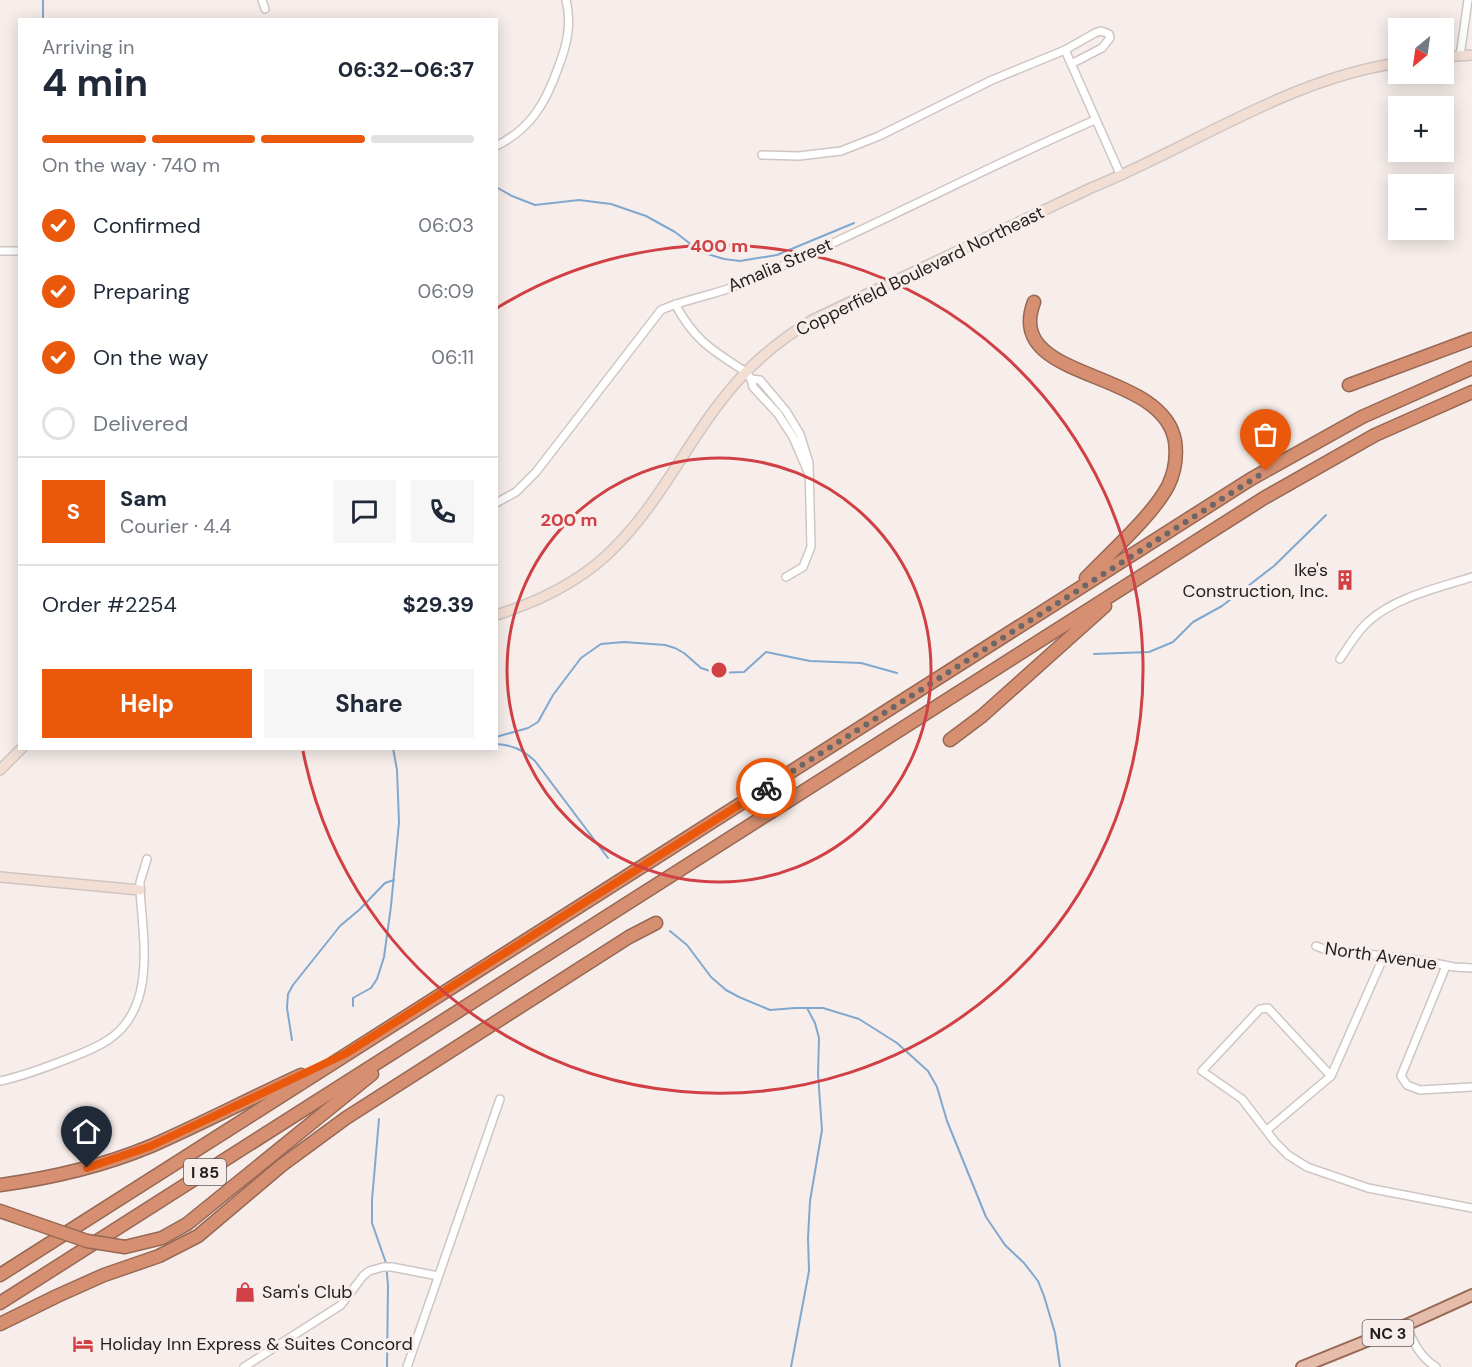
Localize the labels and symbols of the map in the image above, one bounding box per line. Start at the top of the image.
north arrow [1388,18,1454,84]
street label: Copperfield Boulevard Northeast [792,200,1048,342]
street label: Amalia Street [724,232,836,298]
text: 400 m [690,234,748,258]
pin [1240,409,1291,471]
text: 200 m [541,508,597,532]
place label: Ike's Construction, Inc. [1183,558,1328,603]
building icon: Ike's Construction, Inc. [1333,568,1357,592]
centre of rings [709,660,729,680]
courier [736,758,796,818]
street label: North Avenue [1323,936,1439,976]
pin [61,1106,112,1168]
road number: I 85 [184,1159,226,1185]
shop icon: Sam's Club [233,1280,257,1304]
place label: Sam's Club [262,1280,353,1304]
road number: NC 3 [1362,1320,1414,1346]
hotel icon: Holiday Inn Express & Suites Concord [71,1332,95,1356]
place label: Holiday Inn Express & Suites Concord [100,1332,413,1356]

